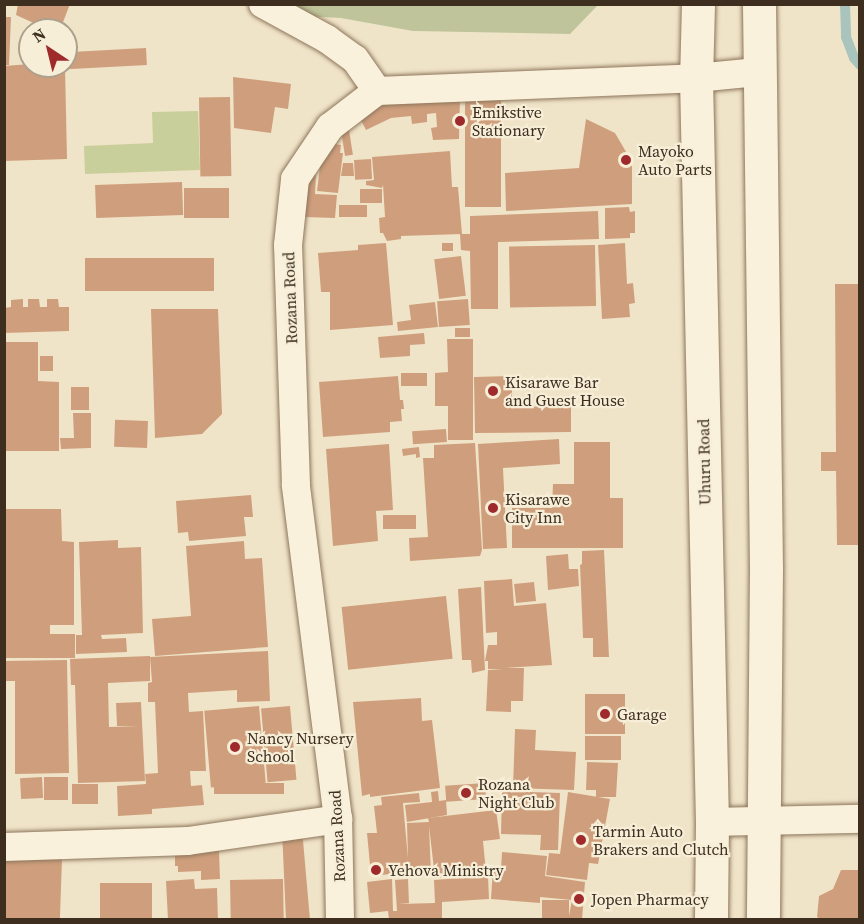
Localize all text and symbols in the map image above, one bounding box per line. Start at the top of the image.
north arrow [18,18,78,78]
text: N [28,23,50,47]
place label: Emikstive Stationary [472,102,545,140]
marker: Emikstive Stationary [453,114,467,128]
place label: Mayoko Auto Parts [638,141,712,179]
marker: Mayoko Auto Parts [619,153,633,167]
street label: Rozana Road [279,252,301,344]
place label: Kisarawe Bar and Guest House [505,372,625,410]
marker: Kisarawe Bar and Guest House [486,384,500,398]
street label: Uhuru Road [694,419,714,505]
place label: Kisarawe City Inn [505,489,570,527]
marker: Kisarawe City Inn [486,501,500,515]
place label: Garage [617,704,667,724]
marker: Garage [598,707,612,721]
place label: Nancy Nursery School [247,728,354,766]
marker: Nancy Nursery School [228,740,242,754]
place label: Rozana Night Club [478,774,554,812]
marker: Rozana Night Club [459,786,473,800]
street label: Rozana Road [325,789,349,883]
place label: Tarmin Auto Brakers and Clutch [593,821,729,859]
marker: Tarmin Auto Brakers and Clutch [574,833,588,847]
place label: Yehova Ministry [388,860,504,880]
marker: Yehova Ministry [369,863,383,877]
place label: Jopen Pharmacy [591,889,709,909]
marker: Jopen Pharmacy [572,892,586,906]

